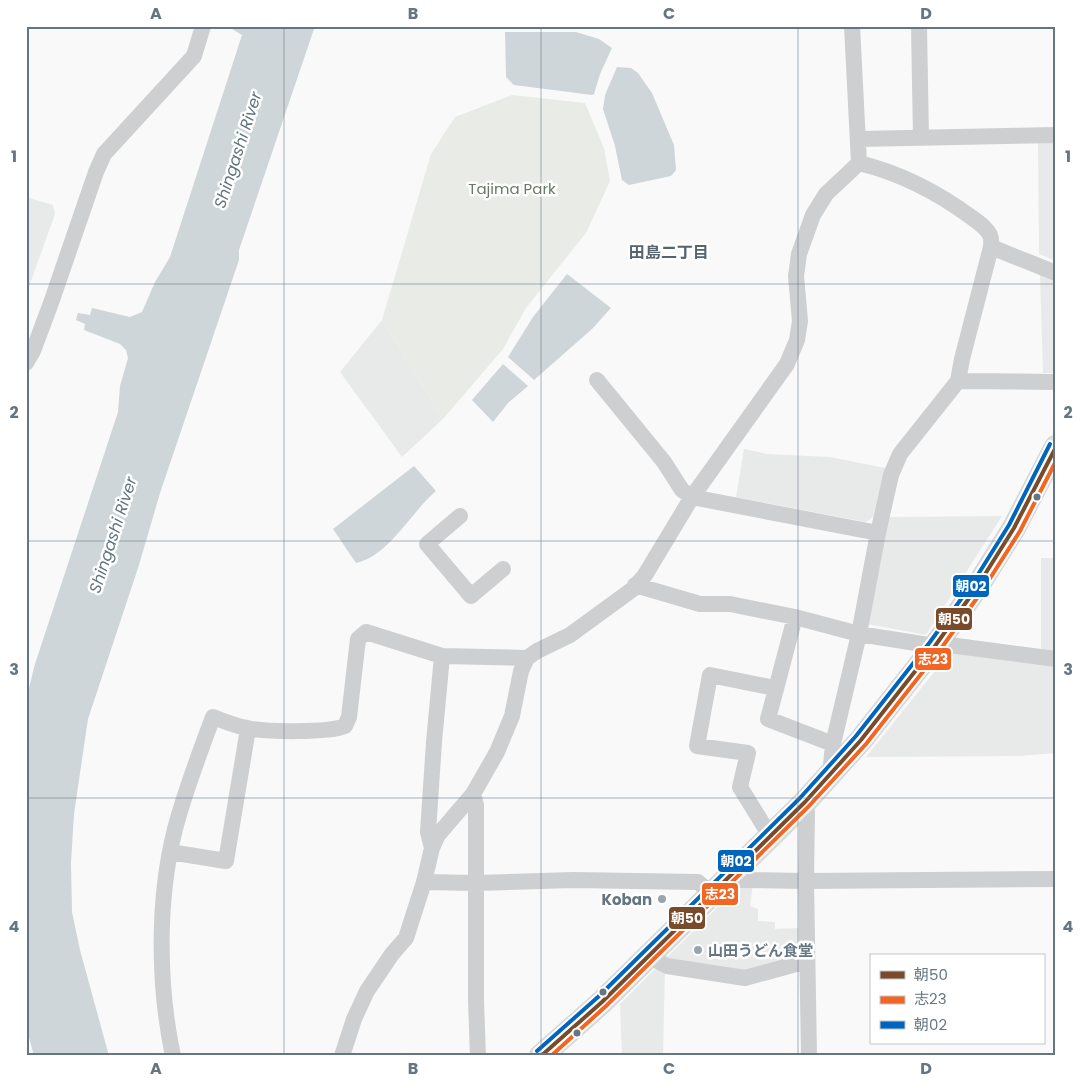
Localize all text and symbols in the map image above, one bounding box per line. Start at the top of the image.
text: A [150,2,162,25]
text: B [408,2,418,25]
text: C [663,2,675,25]
text: D [920,2,932,25]
water label: Shingashi River [208,88,268,211]
text: 1 [11,145,17,168]
text: 1 [1065,145,1071,168]
park label: Tajima Park [468,178,556,199]
district label: 田島二丁目 [629,241,709,264]
text: 2 [9,401,19,424]
text: 2 [1063,401,1073,424]
water label: Shingashi River [83,473,143,596]
unlabelled marker [1032,492,1042,502]
line badge: 朝02 [952,574,990,598]
text: 朝02 [955,576,987,596]
line badge: 朝50 [935,607,973,631]
text: 朝50 [938,609,970,629]
line badge: 志23 [914,647,952,671]
text: 志23 [918,649,948,669]
text: 3 [9,658,19,681]
text: 3 [1063,658,1073,681]
line badge: 朝02 [717,849,755,873]
text: 朝02 [720,851,752,871]
line badge: 志23 [701,882,739,906]
text: 志23 [705,884,735,904]
place label: Koban [602,889,652,910]
marker: Koban [656,893,668,905]
line badge: 朝50 [668,906,706,930]
text: 朝50 [671,908,703,928]
text: 4 [9,915,20,938]
text: 4 [1063,915,1074,938]
place label: 山田うどん食堂 [708,940,813,961]
marker: 山田うどん食堂 [692,944,704,956]
legend [870,954,1044,1044]
text: 朝50 [914,964,948,985]
unlabelled marker [598,987,608,997]
text: 志23 [914,988,946,1009]
text: 朝02 [914,1014,947,1035]
unlabelled marker [572,1028,582,1038]
text: A [150,1057,162,1080]
text: B [408,1057,418,1080]
text: C [663,1057,675,1080]
text: D [920,1057,932,1080]

